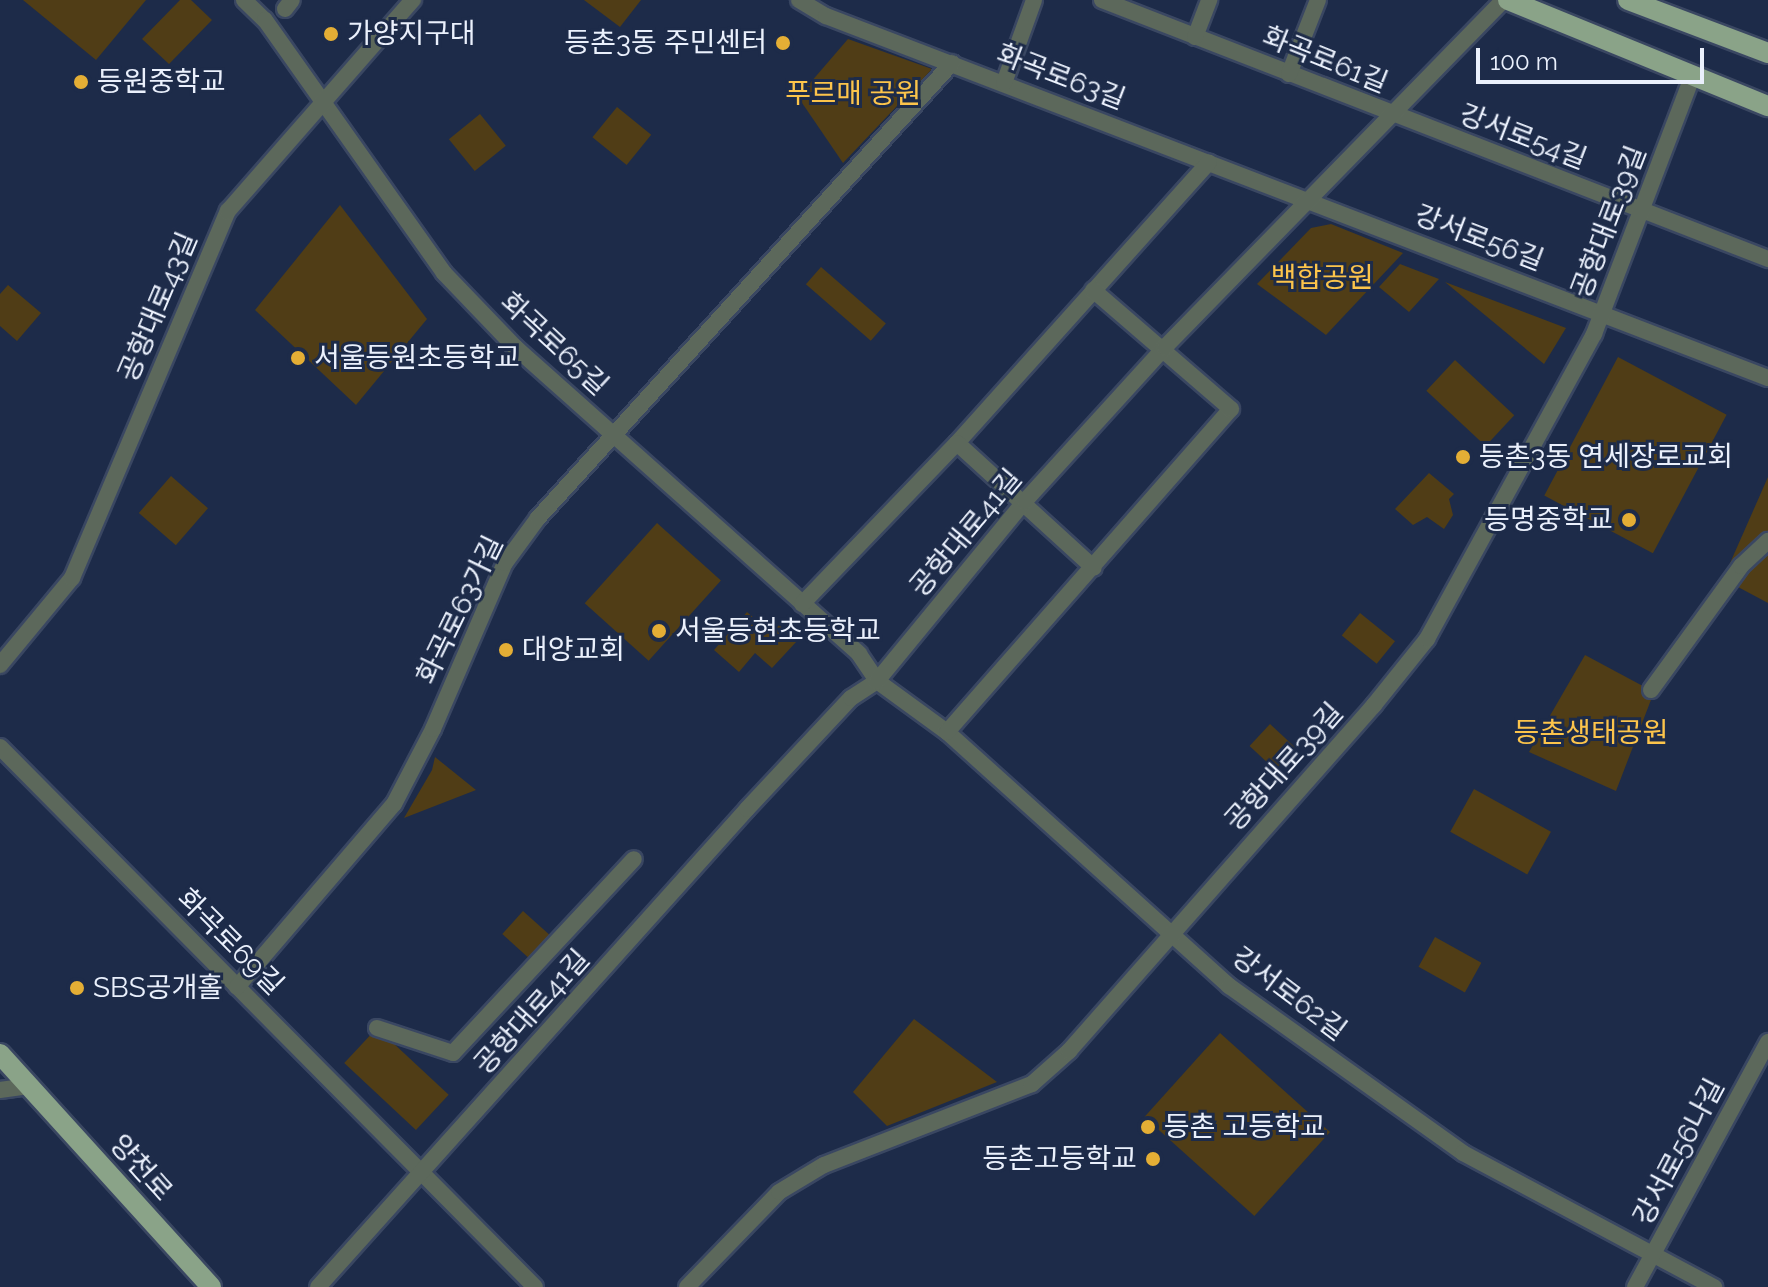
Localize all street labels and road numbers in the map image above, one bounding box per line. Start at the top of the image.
street label: 화곡로61길 [1258,20,1392,100]
street label: 화곡로63길 [992,37,1130,117]
street label: 강서로54길 [1455,97,1591,177]
street label: 공항대로39길 [1565,141,1653,303]
street label: 강서로56길 [1410,198,1548,278]
street label: 공항대로43길 [111,227,205,387]
street label: 화곡로65길 [493,286,615,402]
street label: 공항대로41길 [903,462,1029,604]
street label: 화곡로63가길 [410,530,510,690]
street label: 공항대로39길 [1218,696,1350,838]
street label: 화곡로69길 [170,882,290,1002]
street label: 강서로62길 [1225,940,1353,1048]
street label: 공항대로41길 [467,943,597,1081]
street label: 강서로56나길 [1626,1073,1732,1231]
street label: 양천로 [103,1128,179,1208]

